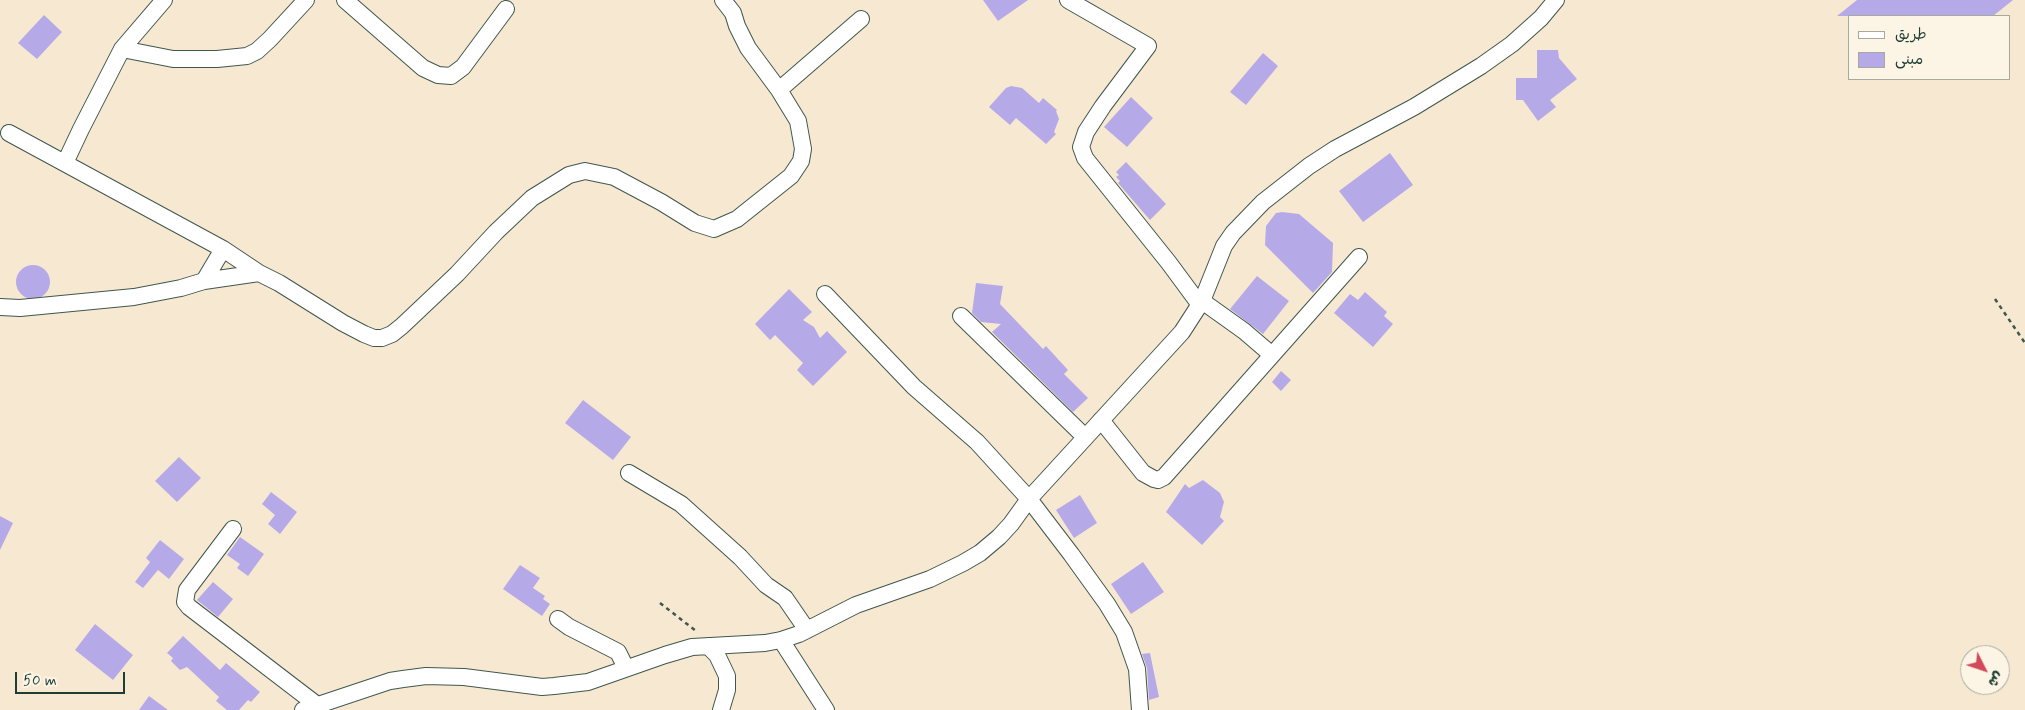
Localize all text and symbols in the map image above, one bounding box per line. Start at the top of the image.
legend [1848,15,2010,80]
text: طريق [1895,25,1927,45]
text: مبنى [1895,50,1923,70]
north arrow [1960,645,2010,695]
scale bar [18,662,128,694]
text: ش [1984,667,2007,691]
text: 50 m [23,671,57,691]

